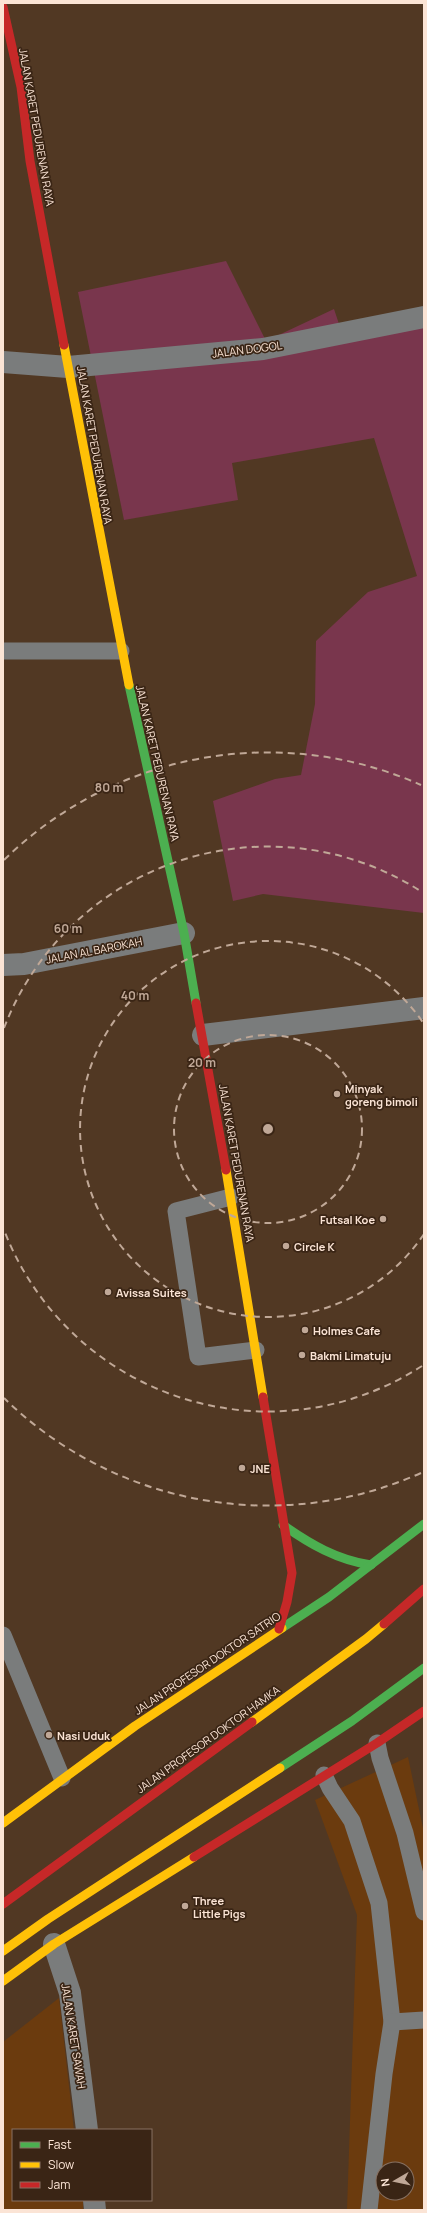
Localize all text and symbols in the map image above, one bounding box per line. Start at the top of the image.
street label: JALAN KARET PEDURENAN RAYA [16,47,58,207]
street label: JALAN DOGOL [211,337,283,361]
street label: JALAN KARET PEDURENAN RAYA [74,365,116,525]
street label: JALAN KARET PEDURENAN RAYA [133,683,183,843]
text: 80 m [95,779,123,796]
text: 60 m [54,920,82,937]
street label: JALAN AL BAROKAH [44,933,144,967]
text: 40 m [121,987,149,1004]
text: 20 m [188,1054,216,1071]
place label: Minyak goreng bimoli [345,1081,418,1109]
street label: JALAN KARET PEDURENAN RAYA [216,1083,258,1243]
marker: Minyak goreng bimoli [332,1089,342,1099]
centre of rings [261,1122,275,1136]
place label: Futsal Koe [320,1212,375,1227]
marker: Futsal Koe [378,1214,388,1224]
place label: Circle K [294,1239,336,1254]
marker: Circle K [281,1241,291,1251]
place label: Avissa Suites [116,1285,187,1300]
marker: Avissa Suites [103,1287,113,1297]
place label: Holmes Cafe [313,1323,381,1338]
marker: Holmes Cafe [300,1325,310,1335]
place label: Bakmi Limatuju [310,1348,391,1363]
marker: Bakmi Limatuju [297,1350,307,1360]
place label: JNE [250,1461,270,1476]
marker: JNE [237,1463,247,1473]
street label: JALAN PROFESOR DOKTOR SATRIO [131,1608,283,1718]
street label: JALAN PROFESOR DOKTOR HAMKA [133,1682,283,1796]
place label: Nasi Uduk [57,1728,111,1743]
marker: Nasi Uduk [44,1730,54,1740]
place label: Three Little Pigs [193,1893,246,1921]
marker: Three Little Pigs [180,1901,190,1911]
street label: JALAN KARET SAWAH [58,1982,90,2090]
legend [12,2129,152,2201]
text: Fast [48,2136,72,2153]
text: Slow [48,2156,74,2173]
north arrow [375,2161,415,2201]
text: Jam [48,2176,70,2193]
text: N [377,2177,393,2188]

